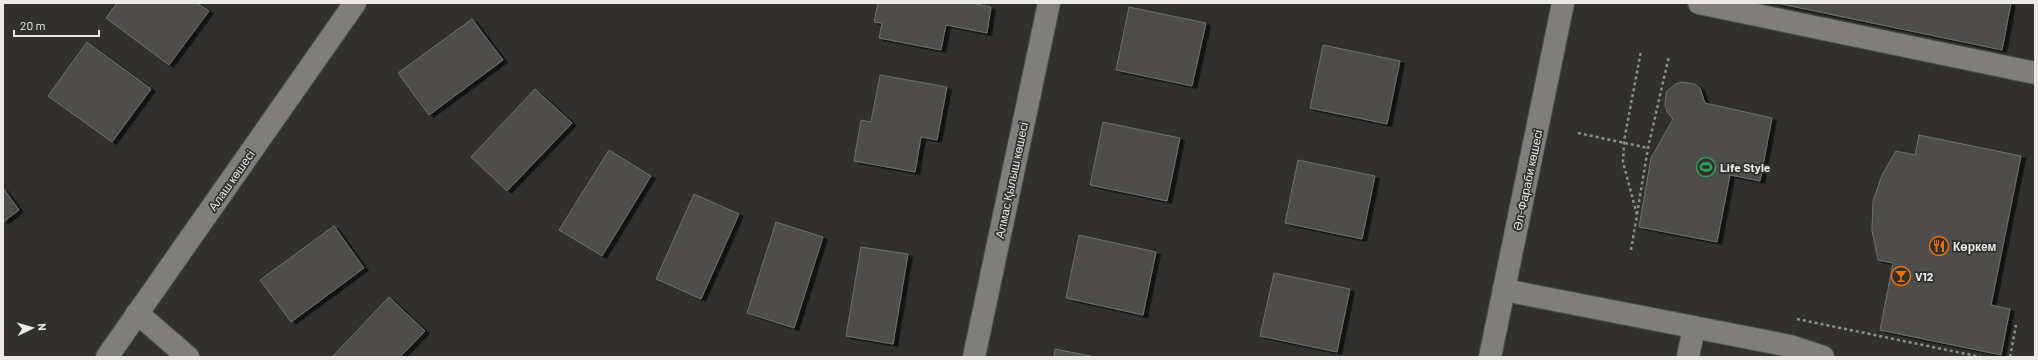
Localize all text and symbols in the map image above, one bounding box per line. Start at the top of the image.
scale bar [14,12,99,38]
text: 20 m [20,18,46,32]
street label: Алмас Қылыш көшесі [992,121,1031,240]
street label: Әл-Фараби көшесі [1509,128,1546,232]
street label: Алаш көшесі [205,147,257,213]
sports icon: Life Style [1695,156,1717,178]
place label: Life Style [1720,160,1771,174]
restaurant icon: Көркем [1928,235,1950,257]
place label: Көркем [1953,239,1997,254]
bar icon: V12 [1890,265,1912,287]
place label: V12 [1915,269,1934,283]
north arrow [12,308,52,348]
text: N [36,323,49,331]

